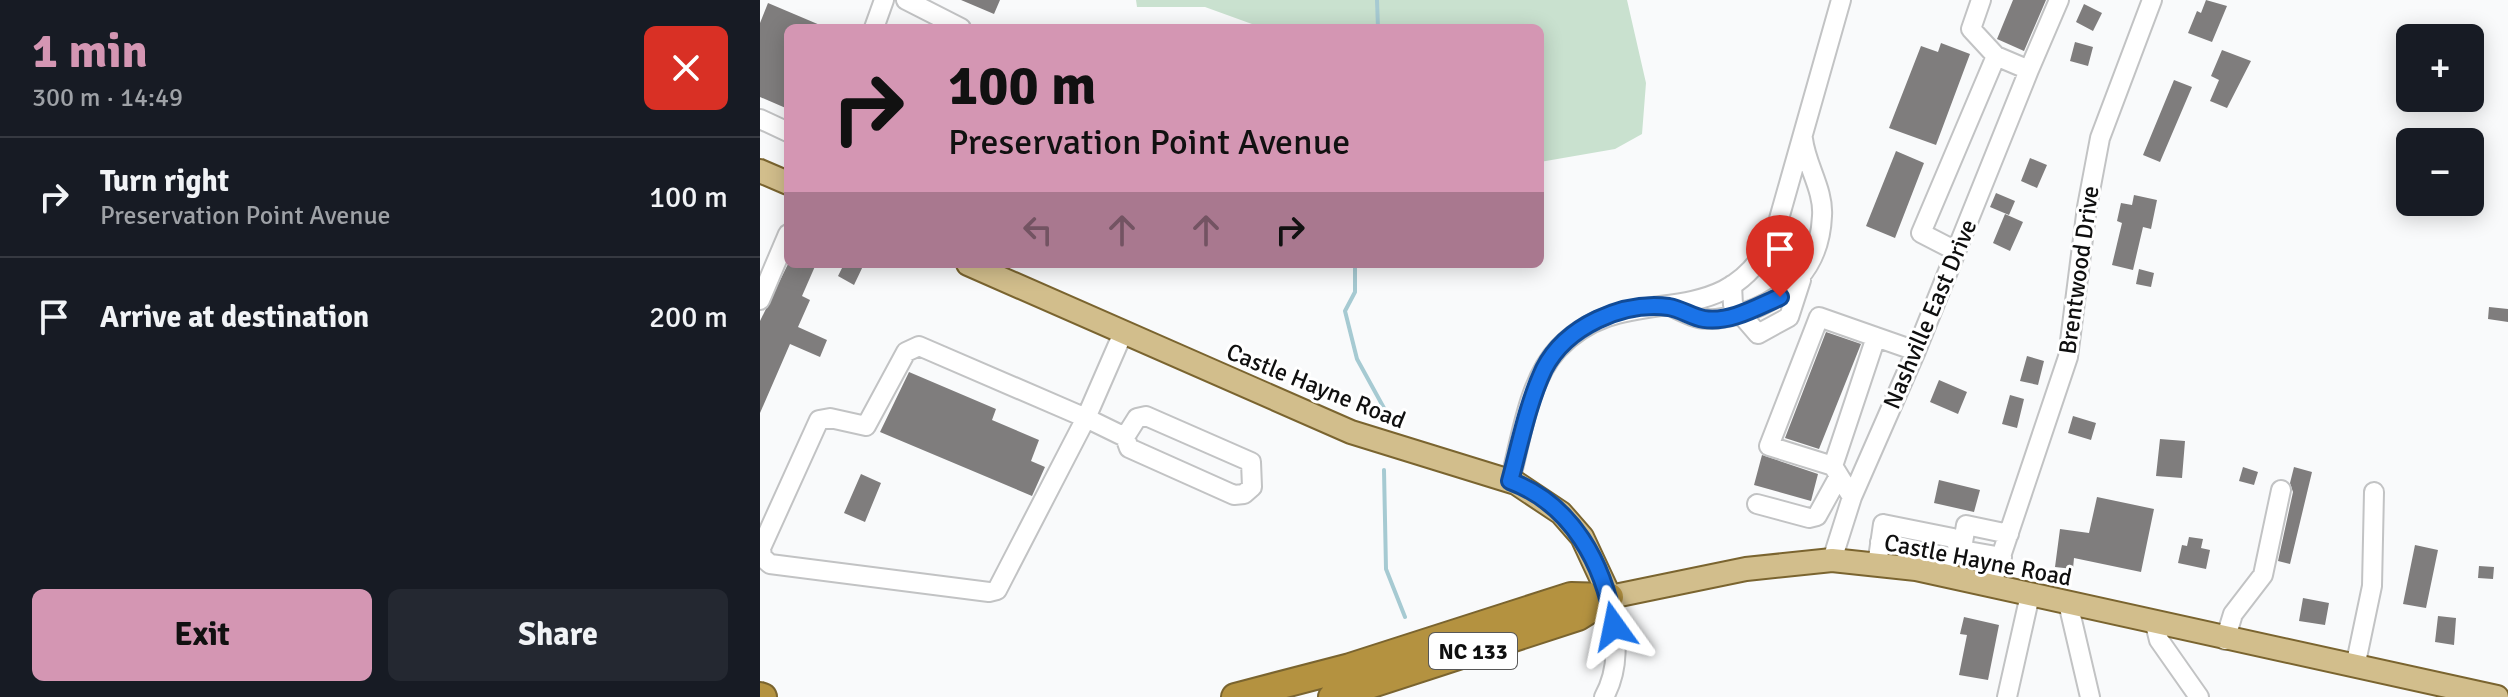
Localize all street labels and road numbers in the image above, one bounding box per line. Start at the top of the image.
street label: Brentwood Drive [2052,184,2106,356]
street label: Nashville East Drive [1877,215,1983,413]
street label: Castle Hayne Road [1222,336,1410,436]
street label: Castle Hayne Road [1882,527,2074,593]
road number: NC 133 [1429,633,1517,669]

